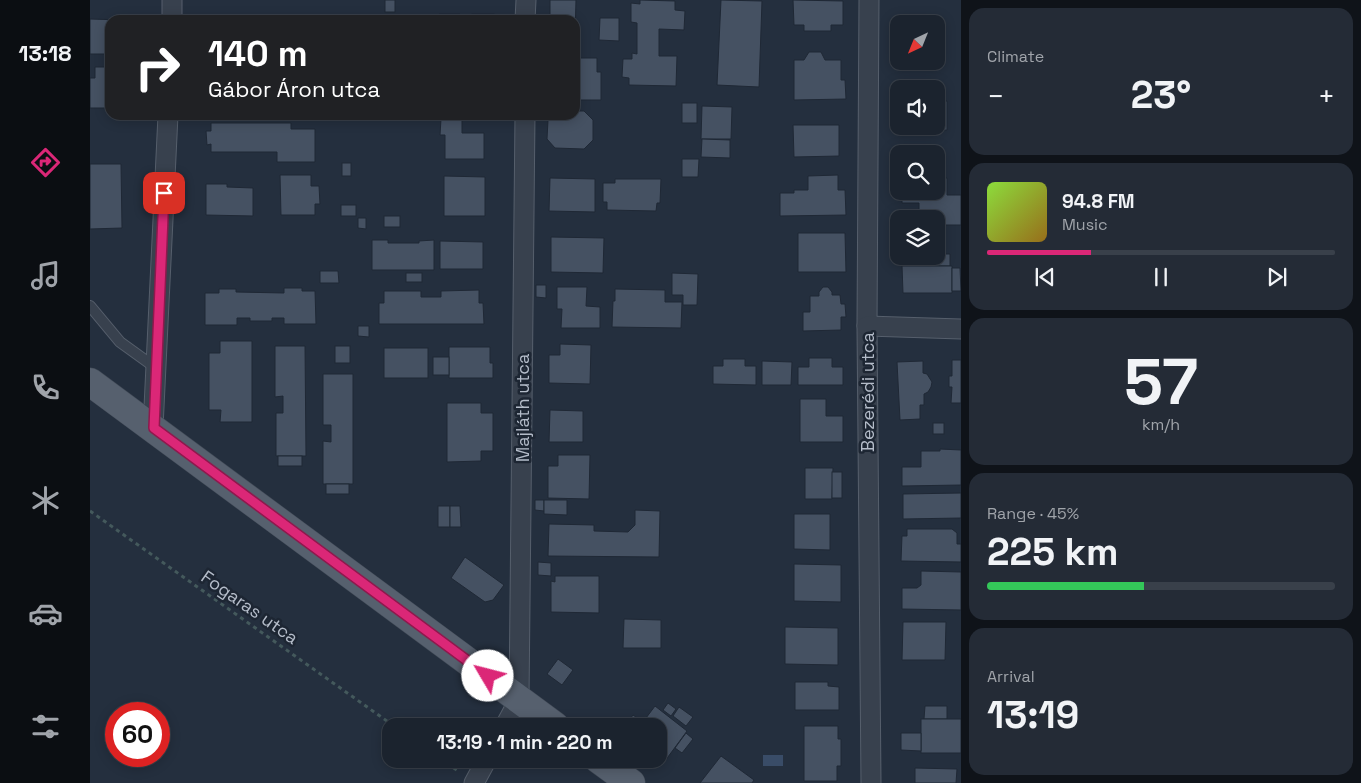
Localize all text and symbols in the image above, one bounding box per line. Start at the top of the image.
north arrow [890,15,945,70]
map controls [890,15,945,265]
text: 140 m [208,32,308,76]
icon: right [125,35,190,100]
text: 13:18 [18,39,72,67]
text: Climate [987,46,1044,67]
text: 23° [1131,71,1191,119]
text: Gábor Áron utca [208,75,380,103]
text: − [987,78,1004,114]
text: + [1318,78,1335,114]
button: sound [890,80,945,135]
icon: directions [28,145,63,180]
button: search [890,145,945,200]
pin [143,172,185,214]
icon: arrive [150,179,178,207]
text: 94.8 FM [1062,189,1135,214]
button: layers [890,210,945,265]
text: Music [1062,214,1108,235]
icon: music [28,258,63,293]
icon: previous [1031,263,1059,291]
icon: pause [1147,263,1175,291]
icon: next [1263,263,1291,291]
street label: Bezerédi utca [856,332,879,452]
text: 57 [1124,340,1198,423]
street label: Majláth utca [511,354,534,462]
icon: phone [28,370,63,405]
text: km/h [1142,414,1180,435]
icon: climate [28,483,63,518]
text: Range · 45% [987,503,1079,524]
text: 225 km [987,528,1118,576]
street label: Fogaras utca [197,565,303,649]
icon: car [28,596,63,631]
position arrow [461,649,513,701]
text: Arrival [987,666,1035,687]
text: 13:19 [987,691,1079,739]
speed limit sign: 60 [105,702,170,767]
icon: filters [28,709,63,744]
text: 13:19 · 1 min · 220 m [436,730,613,755]

